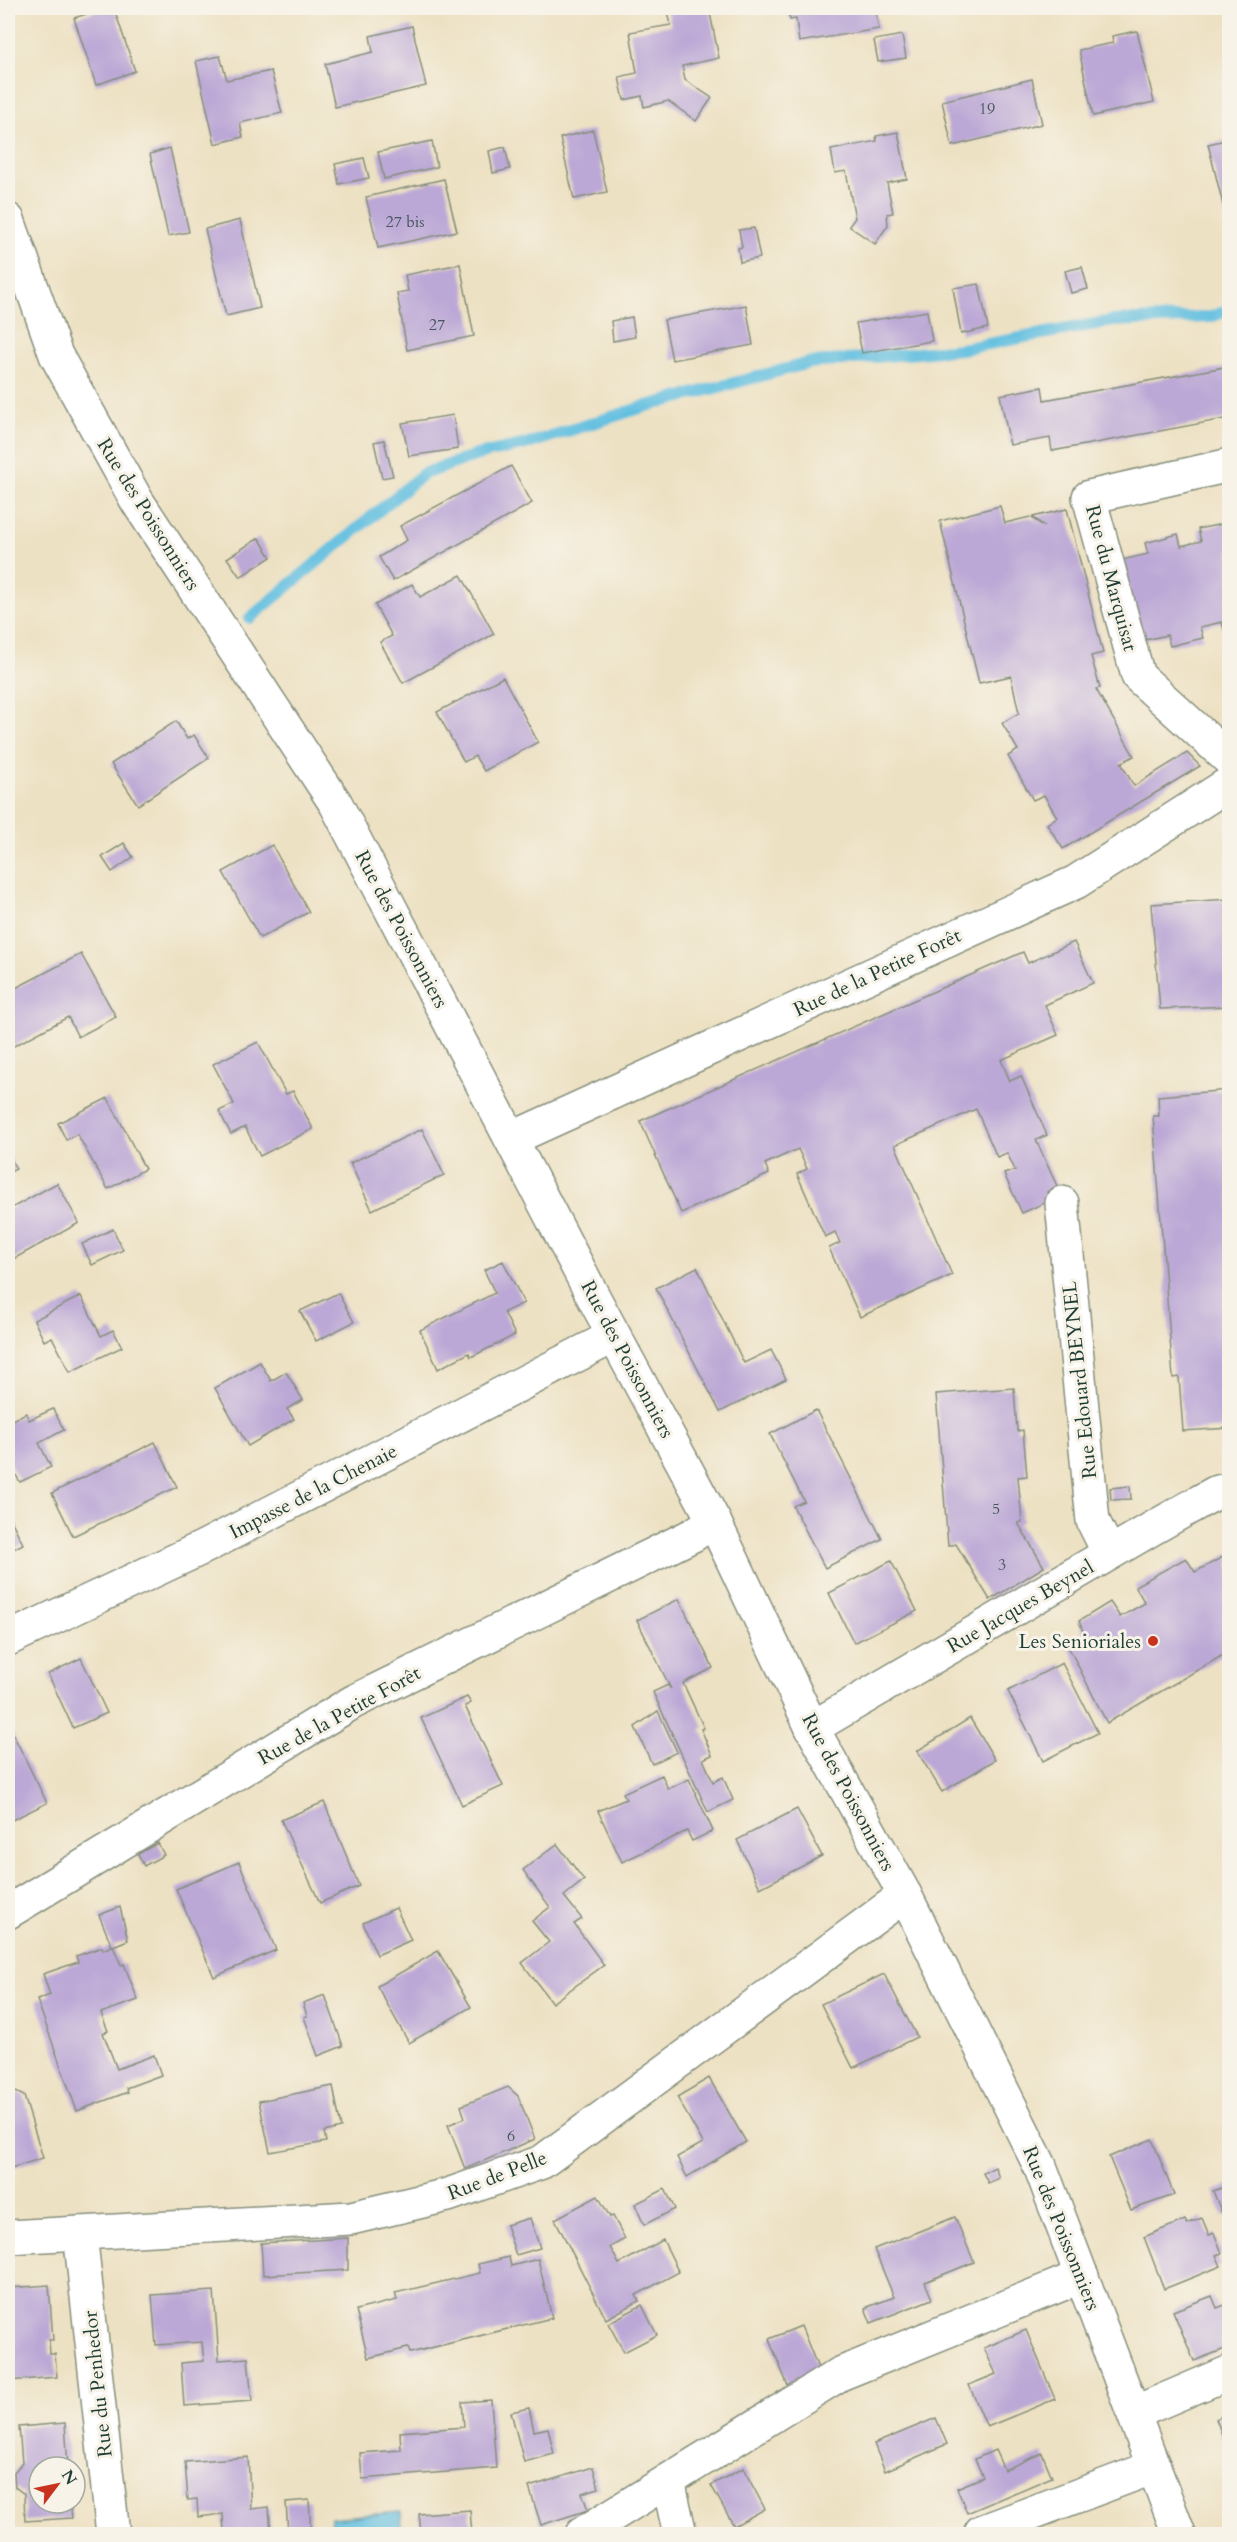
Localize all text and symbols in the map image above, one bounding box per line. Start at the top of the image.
house number: 19 [979,98,995,120]
house number: 27 bis [385,211,425,233]
house number: 27 [429,314,445,336]
street label: Rue des Poissonniers [91,433,206,596]
street label: Rue du Marquisat [1079,502,1144,655]
street label: Rue des Poissonniers [349,846,455,1013]
street label: Rue de la Petite Forêt [789,921,966,1023]
street label: Rue des Poissonniers [575,1276,681,1443]
street label: Rue Edouard BEYNEL [1056,1279,1103,1480]
street label: Impasse de la Chenaie [225,1437,402,1546]
house number: 5 [992,1498,1000,1520]
street label: Rue Jacques Beynel [942,1553,1099,1659]
house number: 3 [998,1554,1006,1576]
place label: Les Senioriales [1018,1628,1141,1655]
marker: Les Senioriales [1146,1634,1160,1648]
street label: Rue de la Petite Forêt [253,1659,426,1771]
street label: Rue des Poissonniers [796,1709,902,1876]
house number: 6 [507,2125,515,2147]
street label: Rue des Poissonniers [1016,2142,1107,2314]
street label: Rue de Pelle [444,2144,551,2207]
street label: Rue du Penhedor [76,2309,119,2459]
north arrow [27,2455,87,2515]
text: N [56,2466,82,2489]

